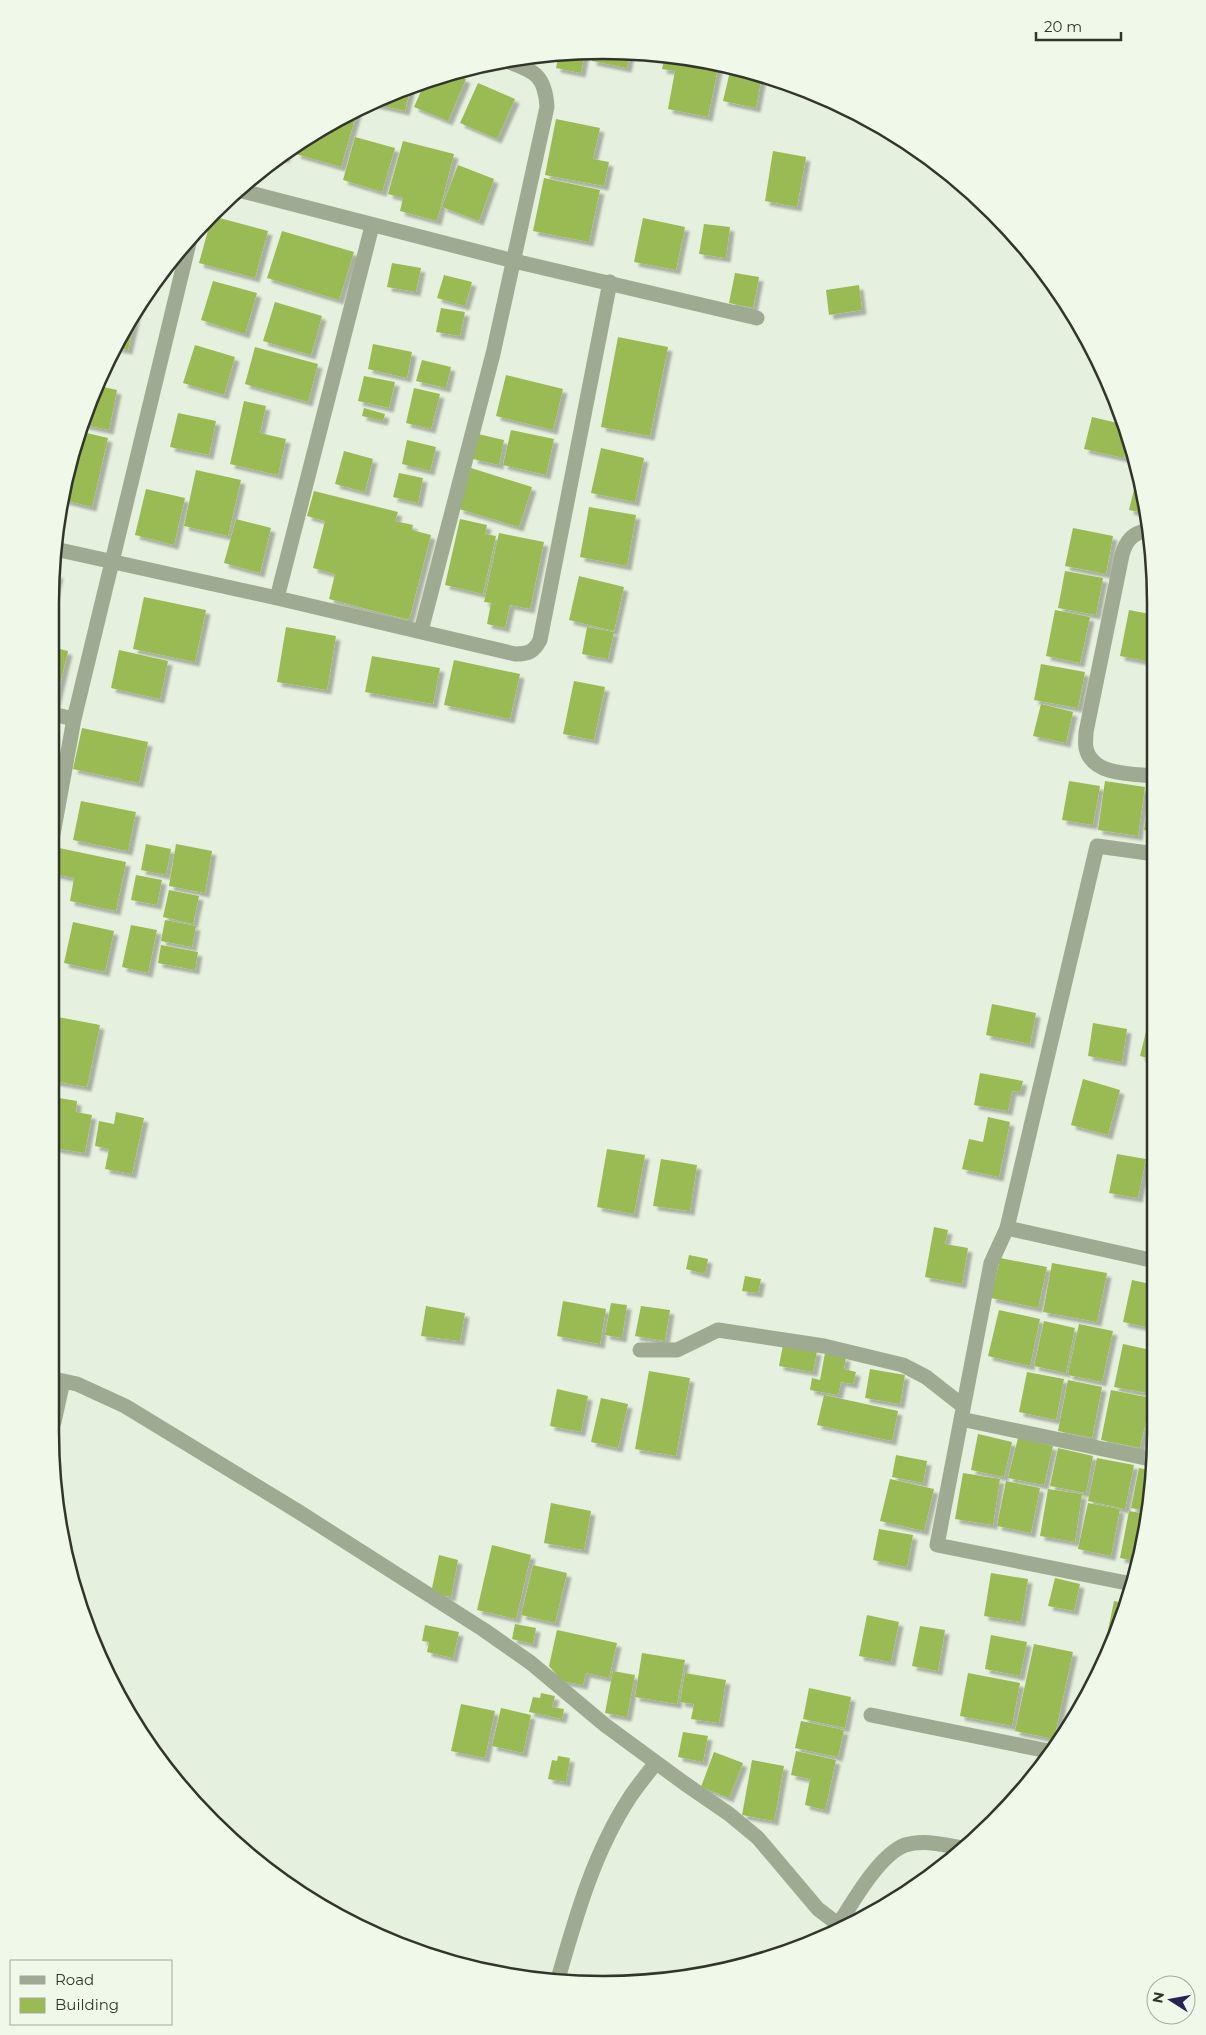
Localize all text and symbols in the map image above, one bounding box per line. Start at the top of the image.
scale bar [1036,10,1121,42]
text: 20 m [1044,17,1082,36]
legend [10,1960,172,2025]
text: Road [55,1970,94,1989]
north arrow [1146,1975,1196,2025]
text: N [1148,1990,1168,2005]
text: Building [55,1995,119,2014]

